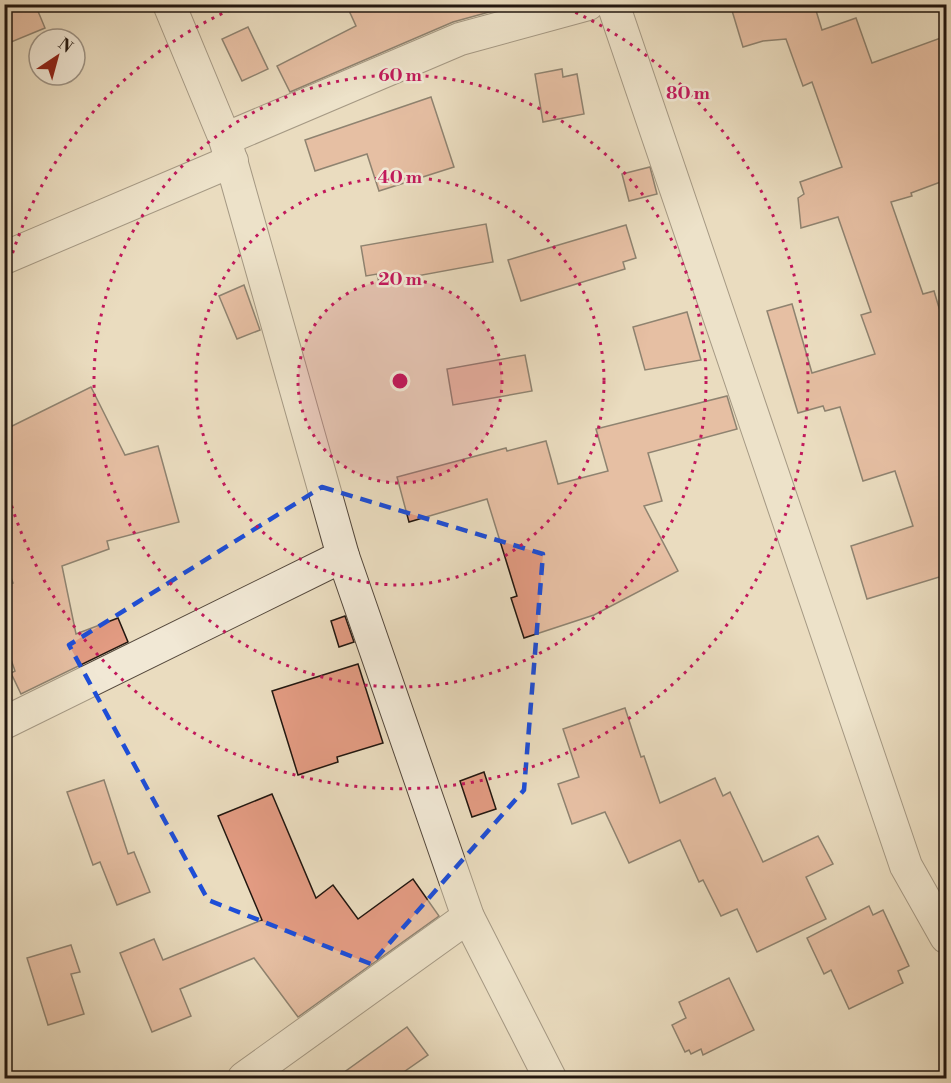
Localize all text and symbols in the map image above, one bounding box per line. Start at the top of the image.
north arrow [27,27,87,87]
text: N [54,34,77,58]
text: 60 m [378,64,422,87]
text: 80 m [666,82,711,105]
text: 40 m [378,166,423,189]
text: 20 m [378,268,422,291]
centre of rings [390,371,410,391]

